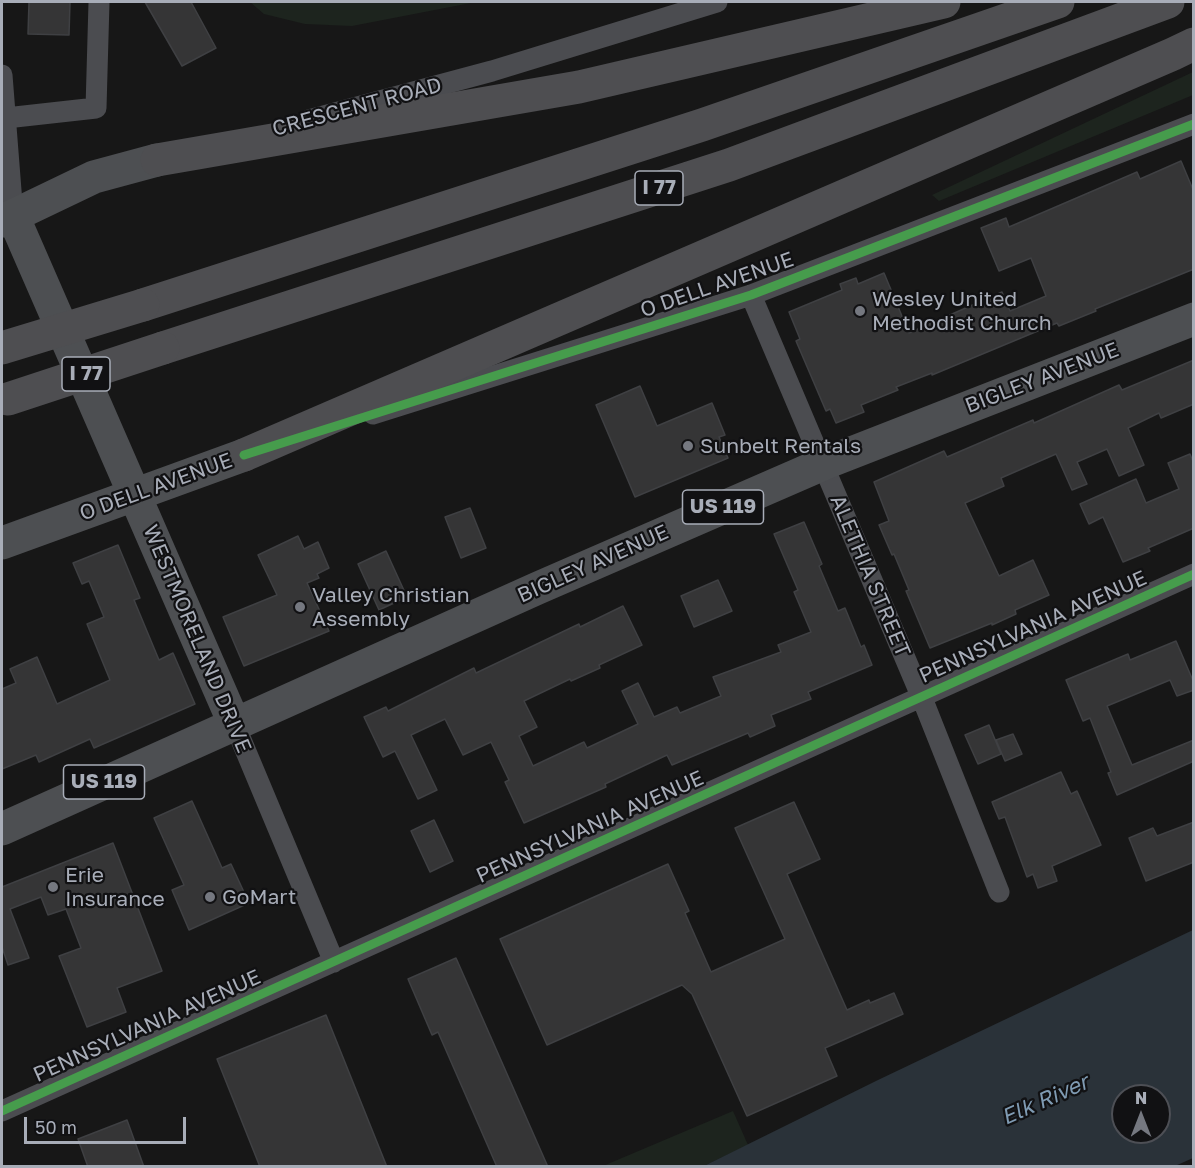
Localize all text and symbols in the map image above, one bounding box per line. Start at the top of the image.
street label: CRESCENT ROAD [270,72,444,142]
road number: I 77 [635,171,683,205]
street label: O DELL AVENUE [637,247,797,323]
place label: Wesley United Methodist Church [872,286,1052,336]
marker: Wesley United Methodist Church [853,304,867,318]
street label: BIGLEY AVENUE [962,337,1122,419]
road number: I 77 [62,357,110,391]
place label: Sunbelt Rentals [700,433,861,459]
marker: Sunbelt Rentals [681,439,695,453]
street label: O DELL AVENUE [76,448,236,526]
road number: US 119 [682,490,764,524]
street label: ALETHIA STREET [825,491,915,661]
street label: BIGLEY AVENUE [514,519,672,609]
street label: WESTMORELAND DRIVE [138,521,256,757]
street label: PENNSYLVANIA AVENUE [915,565,1151,689]
place label: Valley Christian Assembly [312,582,470,632]
marker: Valley Christian Assembly [293,600,307,614]
road number: US 119 [63,765,144,799]
street label: PENNSYLVANIA AVENUE [472,765,708,889]
place label: Erie Insurance [65,862,165,912]
marker: Erie Insurance [46,880,60,894]
place label: GoMart [222,884,296,910]
marker: GoMart [203,890,217,904]
street label: PENNSYLVANIA AVENUE [29,964,265,1088]
water label: Elk River [997,1069,1093,1131]
north arrow [1111,1084,1171,1144]
text: N [1135,1088,1147,1108]
scale bar [27,1105,189,1143]
text: 50 m [35,1116,77,1138]

